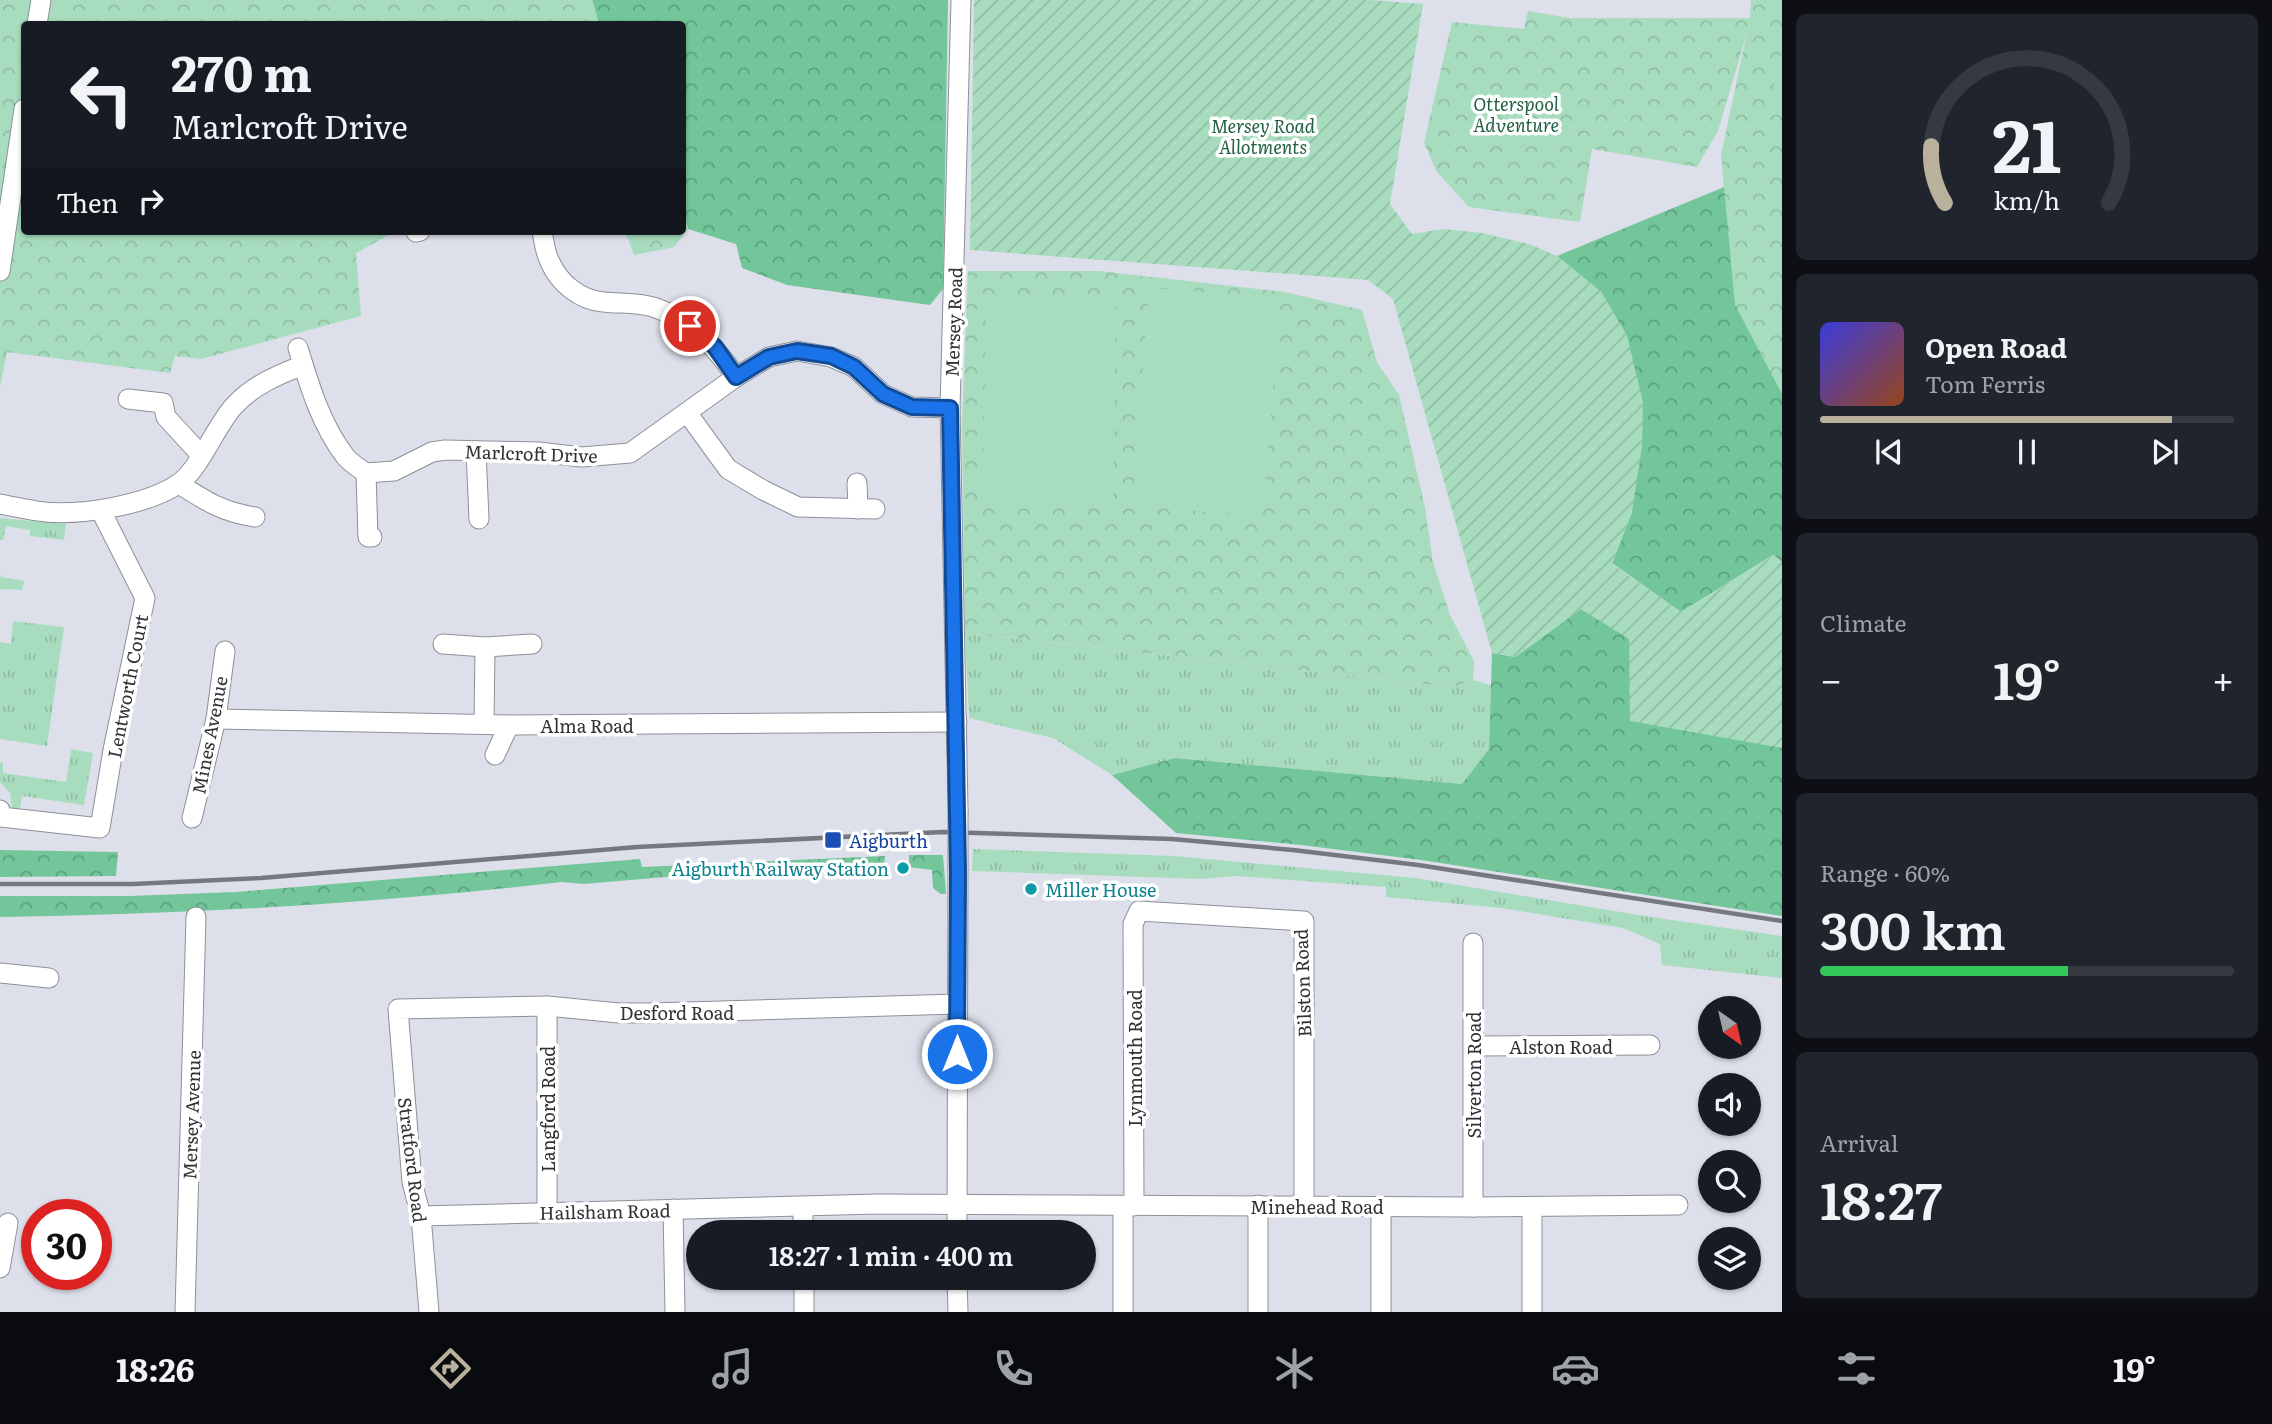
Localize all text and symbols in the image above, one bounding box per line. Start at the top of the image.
text: 270 m [171,34,312,107]
icon: left [56,49,147,140]
text: 21 [1992,87,2062,195]
park label: Otterspool Adventure [1473,90,1560,138]
text: Marlcroft Drive [171,101,408,149]
park label: Mersey Road Allotments [1211,112,1316,160]
text: km/h [1994,181,2060,218]
text: Then [56,182,118,221]
icon: right [132,182,170,220]
street label: Mersey Road [938,266,968,378]
pin [660,296,720,356]
icon: arrive [671,307,709,345]
text: Open Road [1925,327,2067,366]
text: Tom Ferris [1925,366,2045,400]
icon: previous [1870,433,1908,471]
icon: pause [2008,433,2046,471]
icon: next [2146,433,2184,471]
street label: Marlcroft Drive [464,437,598,469]
text: Climate [1820,605,1906,639]
street label: Lentworth Court [100,611,154,760]
text: 19° [1993,639,2061,716]
text: − [1820,649,1842,706]
text: + [2212,649,2234,706]
street label: Mines Avenue [184,674,234,796]
street label: Alma Road [540,712,634,739]
place label: Aigburth [849,827,928,854]
marker: Aigburth [823,830,843,850]
place label: Aigburth Railway Station [672,855,889,882]
text: Range · 60% [1820,855,1950,889]
marker: Aigburth Railway Station [895,860,911,876]
place label: Miller House [1045,876,1156,903]
marker: Miller House [1023,881,1039,897]
text: 300 km [1820,889,2006,966]
street label: Bilston Road [1287,928,1317,1038]
street label: Lynmouth Road [1121,989,1148,1127]
north arrow [1698,996,1760,1059]
map controls [1698,996,1761,1290]
street label: Desford Road [620,999,734,1026]
street label: Silverton Road [1460,1012,1487,1138]
position arrow [920,1017,994,1091]
street label: Alston Road [1509,1033,1613,1060]
street label: Langford Road [534,1046,561,1172]
street label: Mersey Avenue [175,1050,207,1180]
button: sound [1698,1073,1761,1136]
street label: Stratford Road [392,1096,434,1224]
text: Arrival [1820,1125,1899,1159]
button: search [1698,1150,1761,1213]
text: 18:27 [1820,1159,1942,1236]
street label: Minehead Road [1250,1193,1384,1220]
street label: Hailsham Road [539,1196,671,1226]
speed limit sign: 30 [21,1199,112,1290]
button: layers [1698,1227,1761,1290]
text: 18:27 · 1 min · 400 m [769,1235,1013,1274]
text: 18:26 [116,1344,194,1392]
icon: directions [426,1344,475,1393]
icon: music [708,1344,757,1393]
icon: phone [989,1344,1038,1393]
icon: climate [1270,1344,1319,1393]
icon: car [1551,1344,1600,1393]
icon: filters [1832,1344,1881,1393]
text: 19° [2113,1344,2156,1392]

